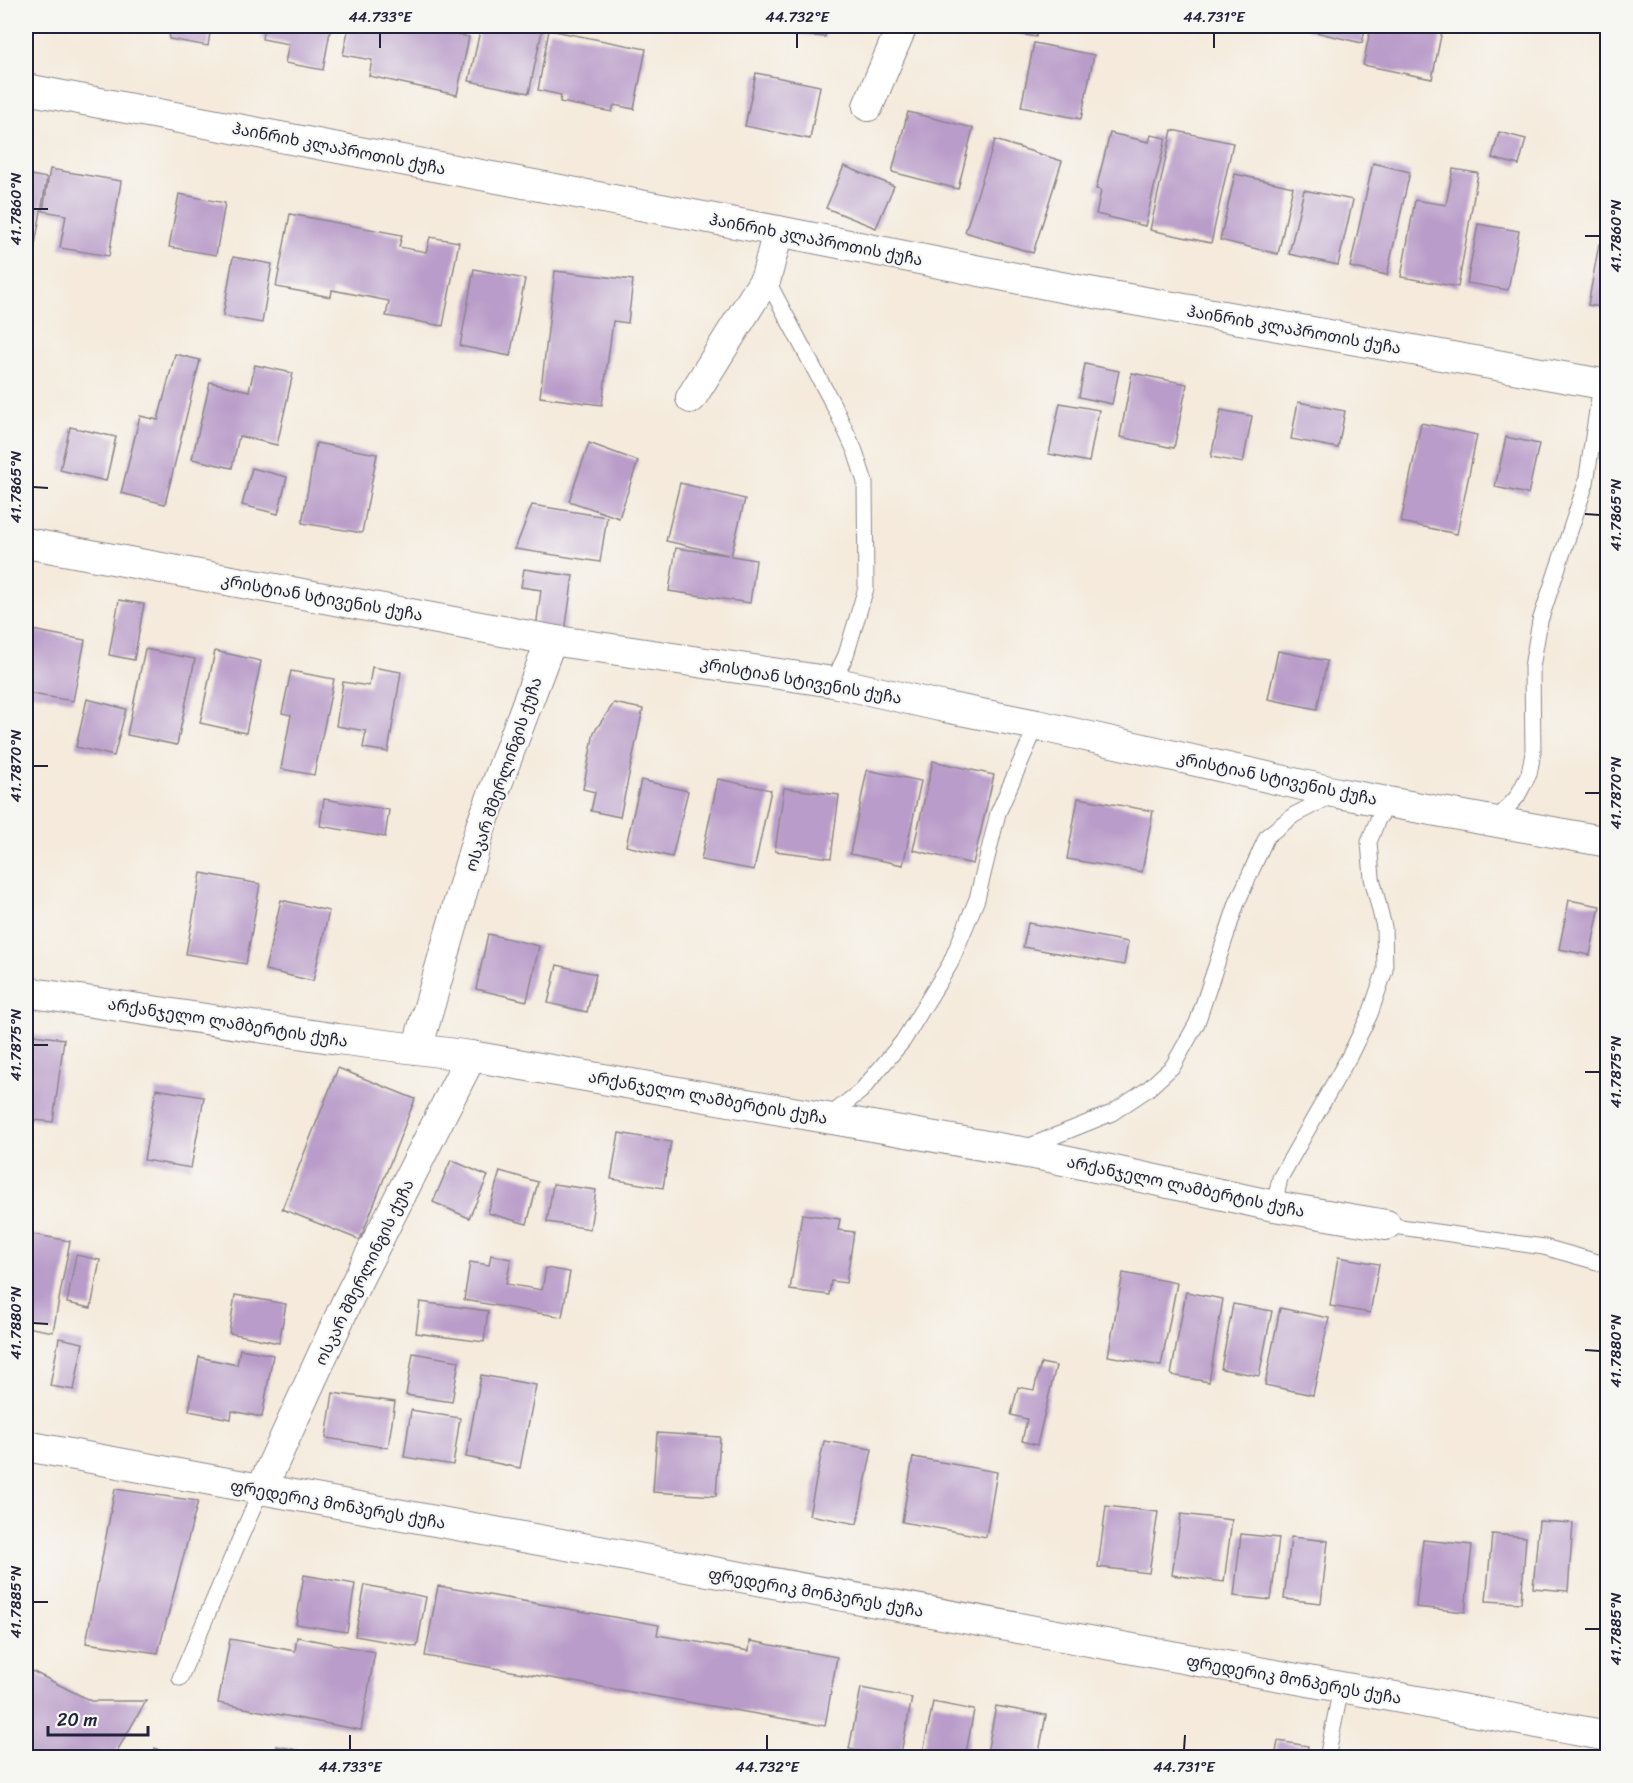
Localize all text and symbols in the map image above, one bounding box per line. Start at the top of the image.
text: 44.733°E [348,4,413,30]
text: 44.732°E [765,4,830,30]
text: 44.731°E [1183,4,1246,30]
street label: ჰაინრიხ კლაპროთის ქუჩა [230,114,448,183]
text: 41.7860°N [3,172,29,245]
text: 41.7860°N [1603,199,1629,272]
street label: ჰაინრიხ კლაპროთის ქუჩა [707,205,925,274]
street label: ჰაინრიხ კლაპროთის ქუჩა [1184,296,1403,363]
text: 41.7865°N [3,450,29,523]
text: 41.7865°N [1603,478,1629,551]
street label: კრისტიან სტივენის ქუჩა [219,565,425,630]
street label: კრისტიან სტივენის ქუჩა [698,648,904,713]
street label: ოსკარ შმერლინგის ქუჩა [457,673,550,875]
text: 41.7870°N [3,729,29,802]
street label: კრისტიან სტივენის ქუჩა [1174,743,1380,814]
text: 41.7870°N [1603,756,1629,829]
street label: არქანჯელო ლამბერტის ქუჩა [106,989,350,1056]
text: 41.7875°N [3,1008,29,1081]
text: 41.7875°N [1603,1035,1629,1108]
street label: არქანჯელო ლამბერტის ქუჩა [586,1062,830,1133]
street label: არქანჯელო ლამბერტის ქუჩა [1064,1147,1308,1226]
street label: ოსკარ შმერლინგის ქუჩა [307,1174,422,1370]
text: 41.7880°N [3,1286,29,1360]
text: 41.7880°N [1603,1314,1629,1388]
street label: ფრედერიკ მონპერეს ქუჩა [228,1471,448,1538]
street label: ფრედერიკ მონპერეს ქუჩა [706,1559,926,1626]
text: 41.7885°N [3,1565,29,1638]
text: 41.7885°N [1603,1592,1629,1665]
street label: ფრედერიკ მონპერეს ქუჩა [1184,1646,1404,1713]
scale bar [48,1699,148,1737]
text: 20 m [57,1704,97,1736]
text: 44.733°E [318,1754,383,1780]
text: 44.732°E [735,1754,800,1780]
text: 44.731°E [1153,1754,1216,1780]

